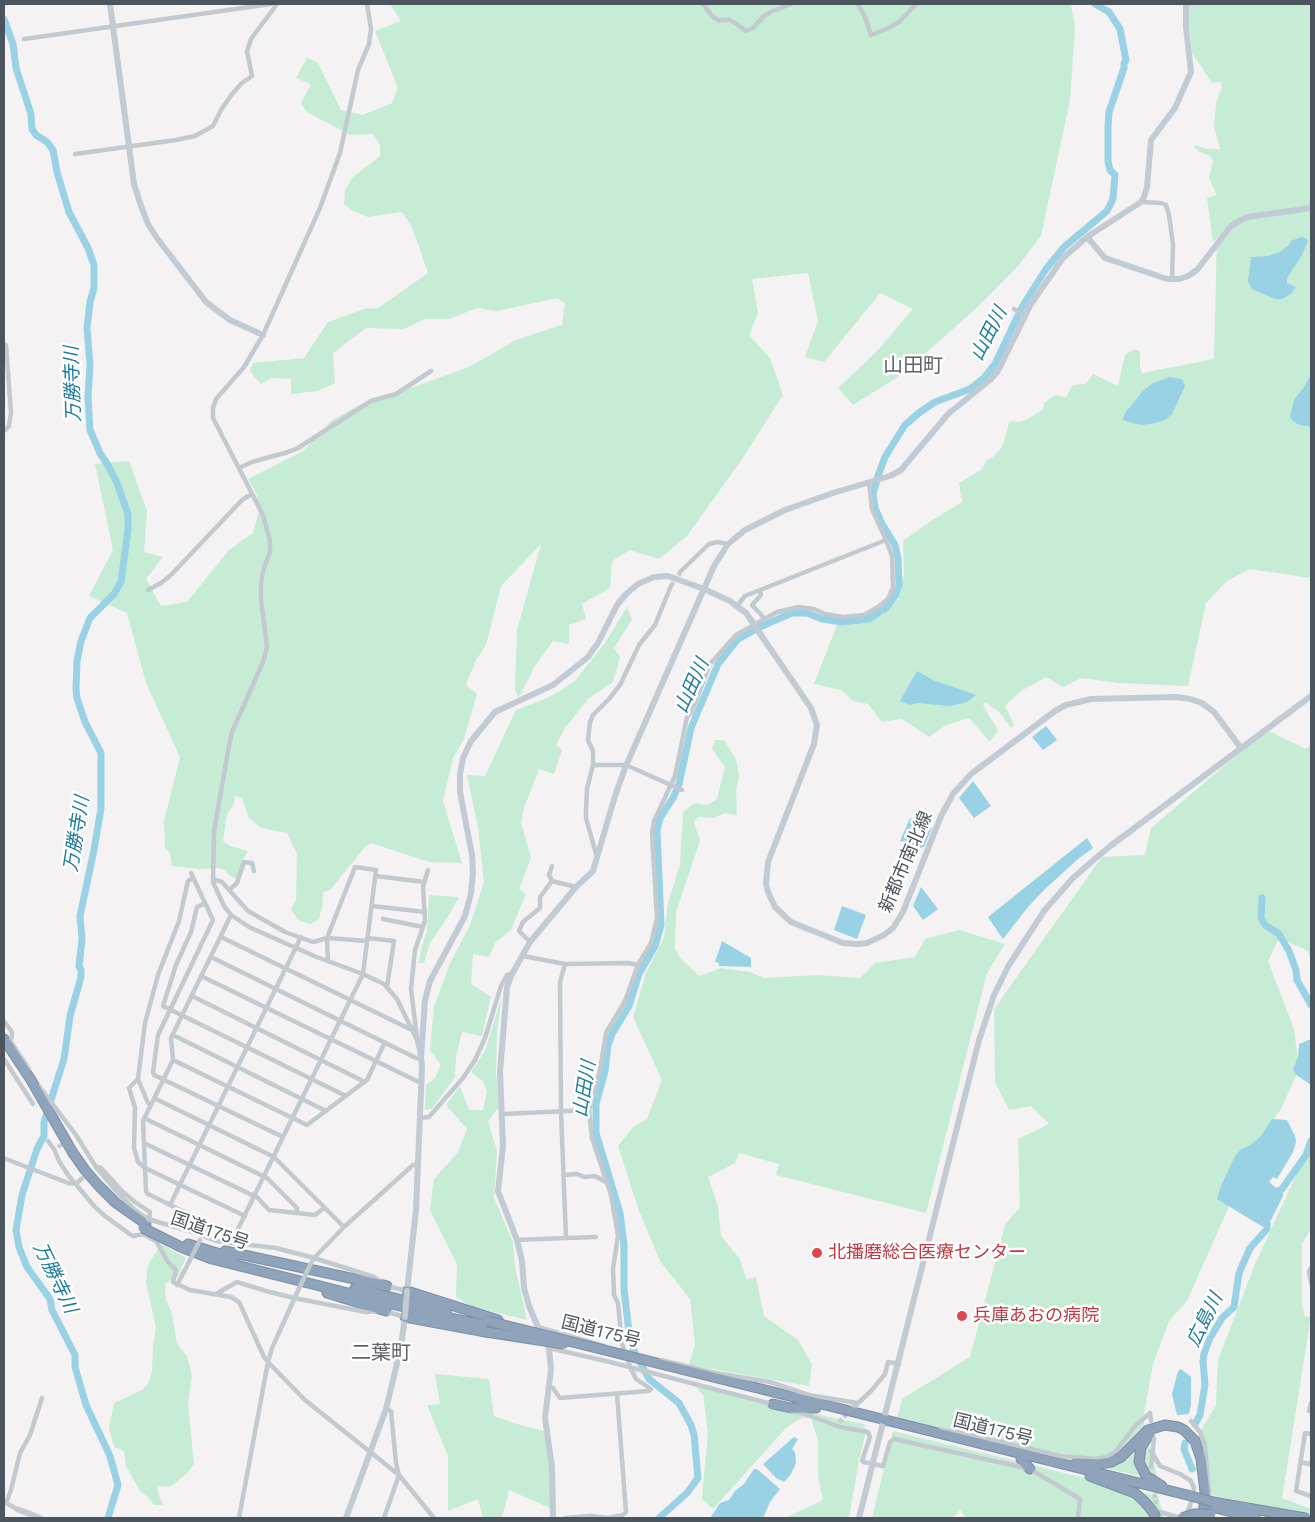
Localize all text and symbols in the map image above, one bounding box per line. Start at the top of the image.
water label: 山田川 [966,303,1012,365]
water label: 万勝寺川 [60,346,86,422]
district label: 山田町 [883,354,943,378]
water label: 山田川 [670,655,714,717]
water label: 万勝寺川 [60,795,94,873]
street label: 新都市南北線 [875,808,937,916]
water label: 山田川 [569,1059,601,1119]
street label: 国道175号 [168,1208,252,1254]
water label: 万勝寺川 [28,1239,82,1317]
place label: 北播磨総合医療センター [828,1242,1026,1264]
marker: 北播磨総合医療センター [810,1246,824,1260]
water label: 広島川 [1182,1289,1228,1351]
place label: 兵庫あおの病院 [973,1305,1099,1327]
marker: 兵庫あおの病院 [955,1309,969,1323]
street label: 国道175号 [559,1312,643,1352]
district label: 二葉町 [351,1341,411,1365]
street label: 国道175号 [951,1410,1035,1450]

